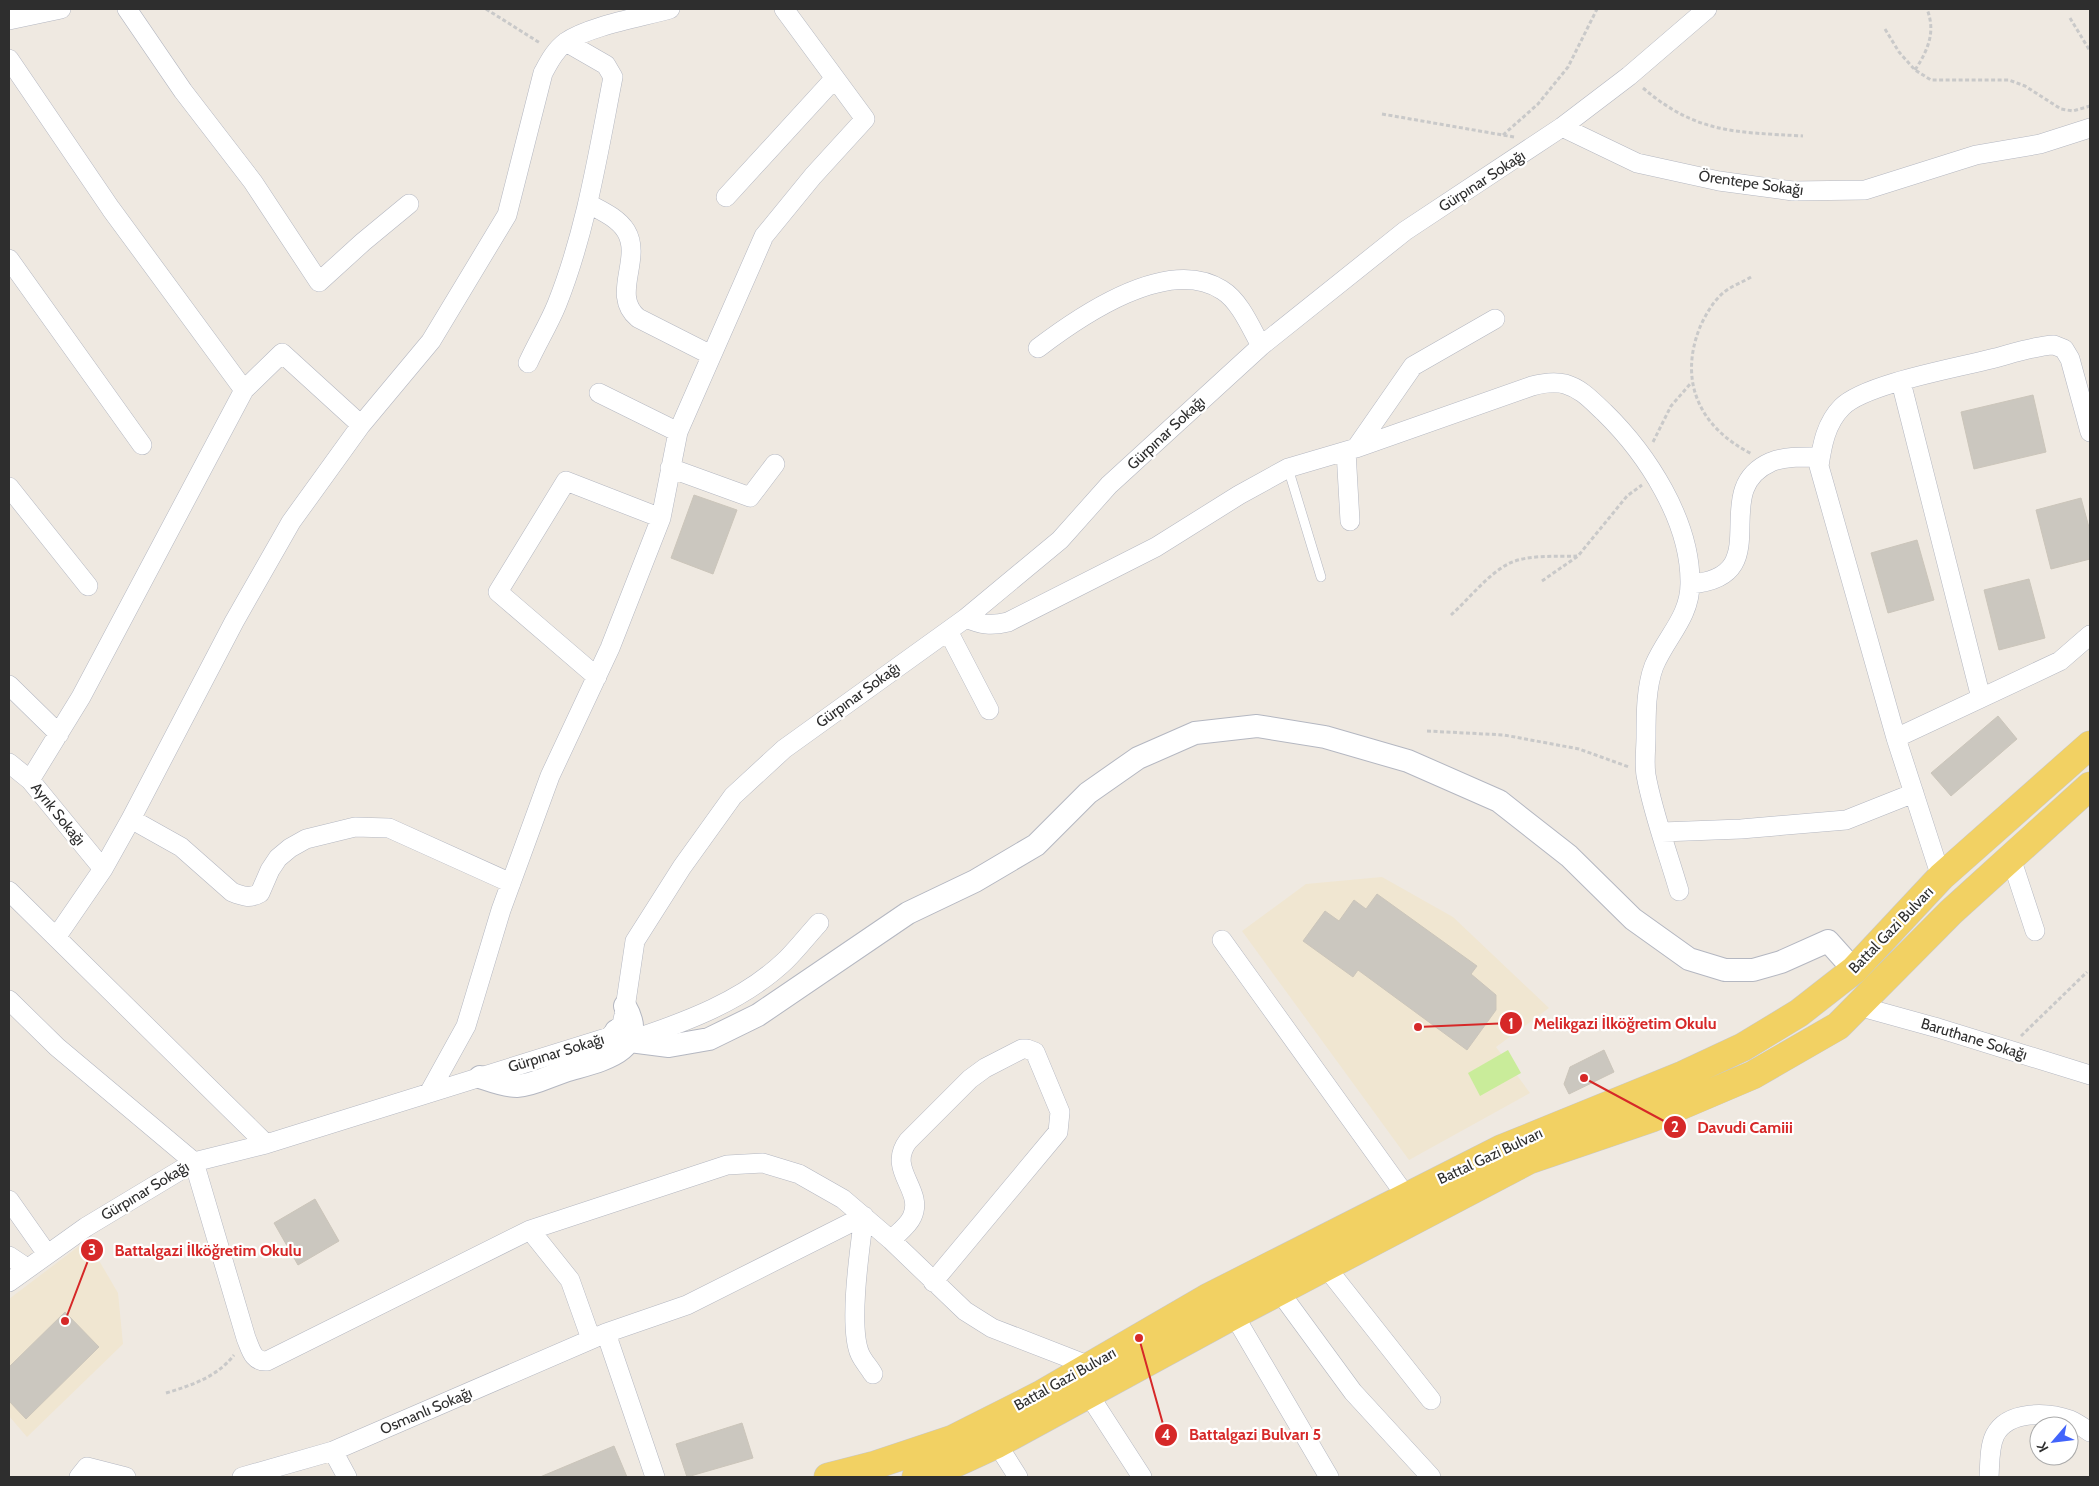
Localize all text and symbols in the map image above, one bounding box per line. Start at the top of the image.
street label: Gürpınar Sokağı [1435,146,1529,216]
street label: Örentepe Sokağı [1697,167,1805,199]
street label: Gürpınar Sokağı [1124,393,1208,473]
street label: Gürpınar Sokağı [813,659,903,731]
street label: Ayrık Sokağı [27,779,89,849]
street label: Battal Gazi Bulvarı [1845,883,1937,977]
callout: Melikgazi İlköğretim Okulu [1499,1008,1727,1039]
text: Melikgazi İlköğretim Okulu [1533,1014,1717,1033]
street label: Baruthane Sokağı [1919,1014,2029,1064]
text: 1 [1508,1015,1514,1033]
street label: Gürpınar Sokağı [506,1030,606,1076]
callout: Davudi Camiii [1662,1111,1803,1142]
text: 2 [1671,1118,1679,1136]
text: Davudi Camiii [1697,1118,1793,1137]
street label: Battal Gazi Bulvarı [1435,1124,1545,1188]
street label: Gürpınar Sokağı [98,1158,192,1224]
callout: Battalgazi İlköğretim Okulu [79,1235,311,1266]
text: 3 [88,1241,96,1259]
text: Battalgazi İlköğretim Okulu [114,1241,302,1260]
street label: Battal Gazi Bulvarı [1011,1344,1119,1414]
street label: Osmanlı Sokağı [377,1384,475,1438]
north arrow [2029,1416,2079,1466]
callout: Battalgazi Bulvarı 5 [1154,1419,1331,1450]
text: Battalgazi Bulvarı 5 [1189,1425,1321,1444]
text: 4 [1161,1426,1171,1444]
text: K [2032,1439,2053,1455]

